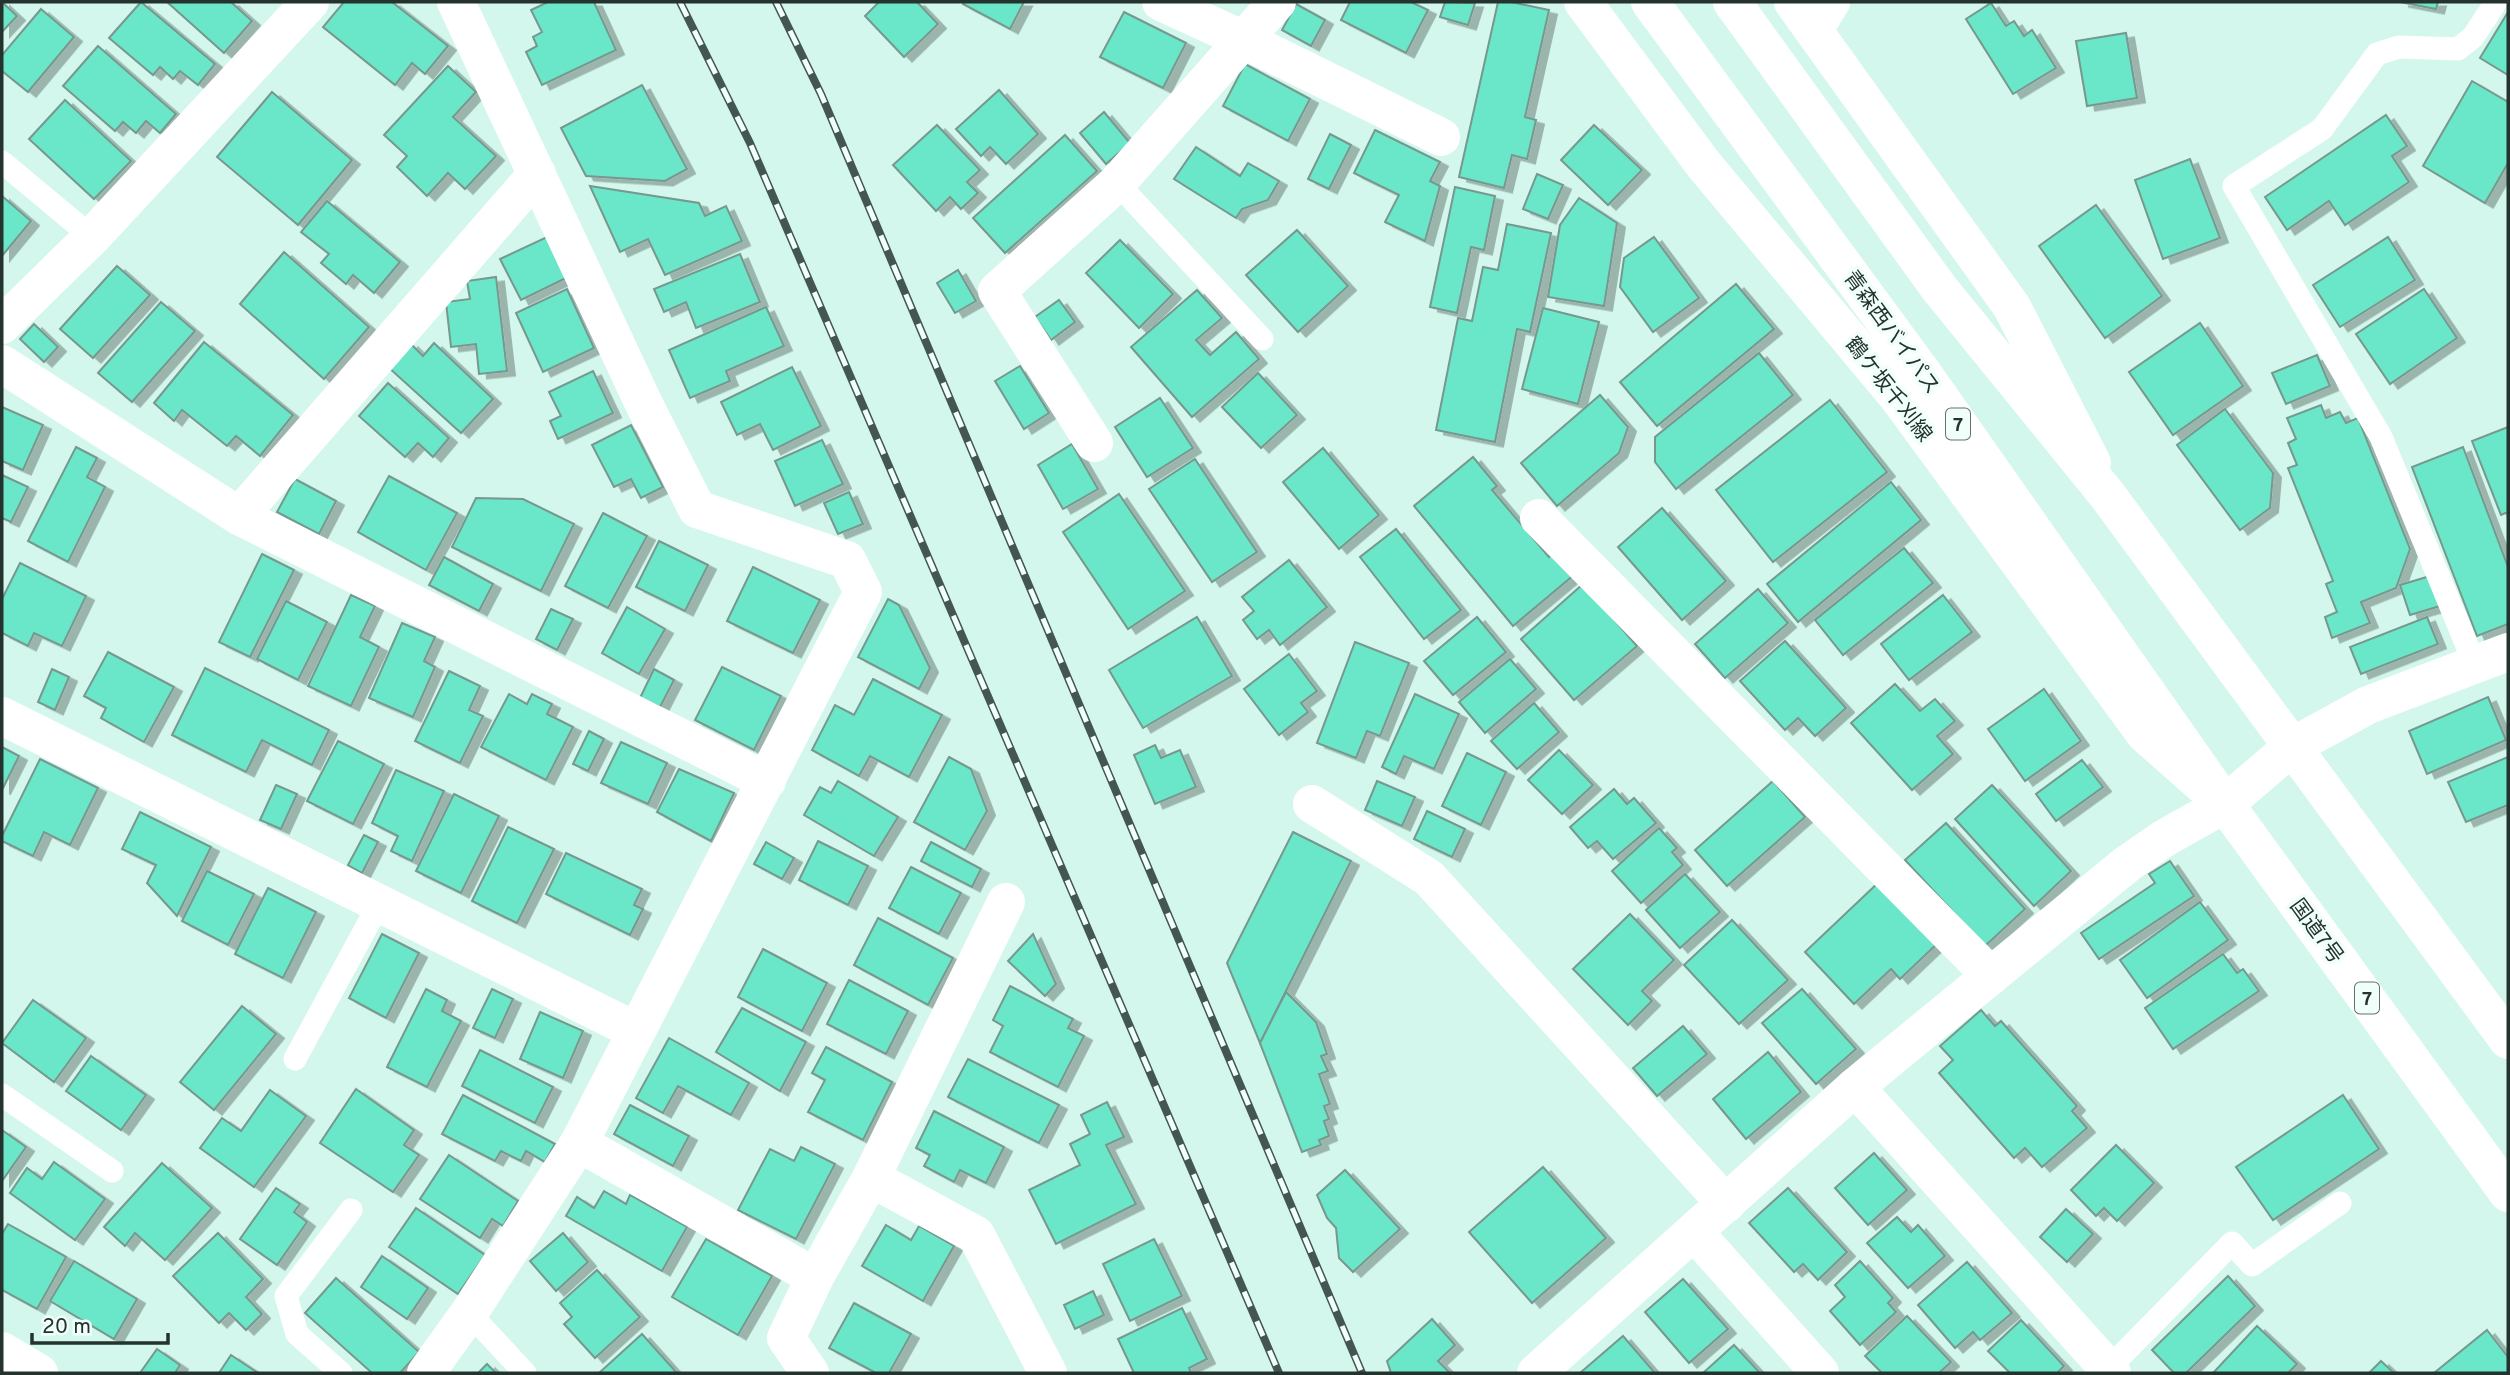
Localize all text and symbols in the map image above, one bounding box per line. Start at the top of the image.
street label: 青森西バイパス [1837,266,1945,400]
street label: 鶴ケ坂千刈線 [1838,332,1937,448]
road number: 7 [1946,408,1970,440]
street label: 国道7号 [2283,894,2348,970]
road number: 7 [2355,982,2379,1014]
scale bar [32,1302,168,1346]
text: 20 m [42,1314,91,1341]

